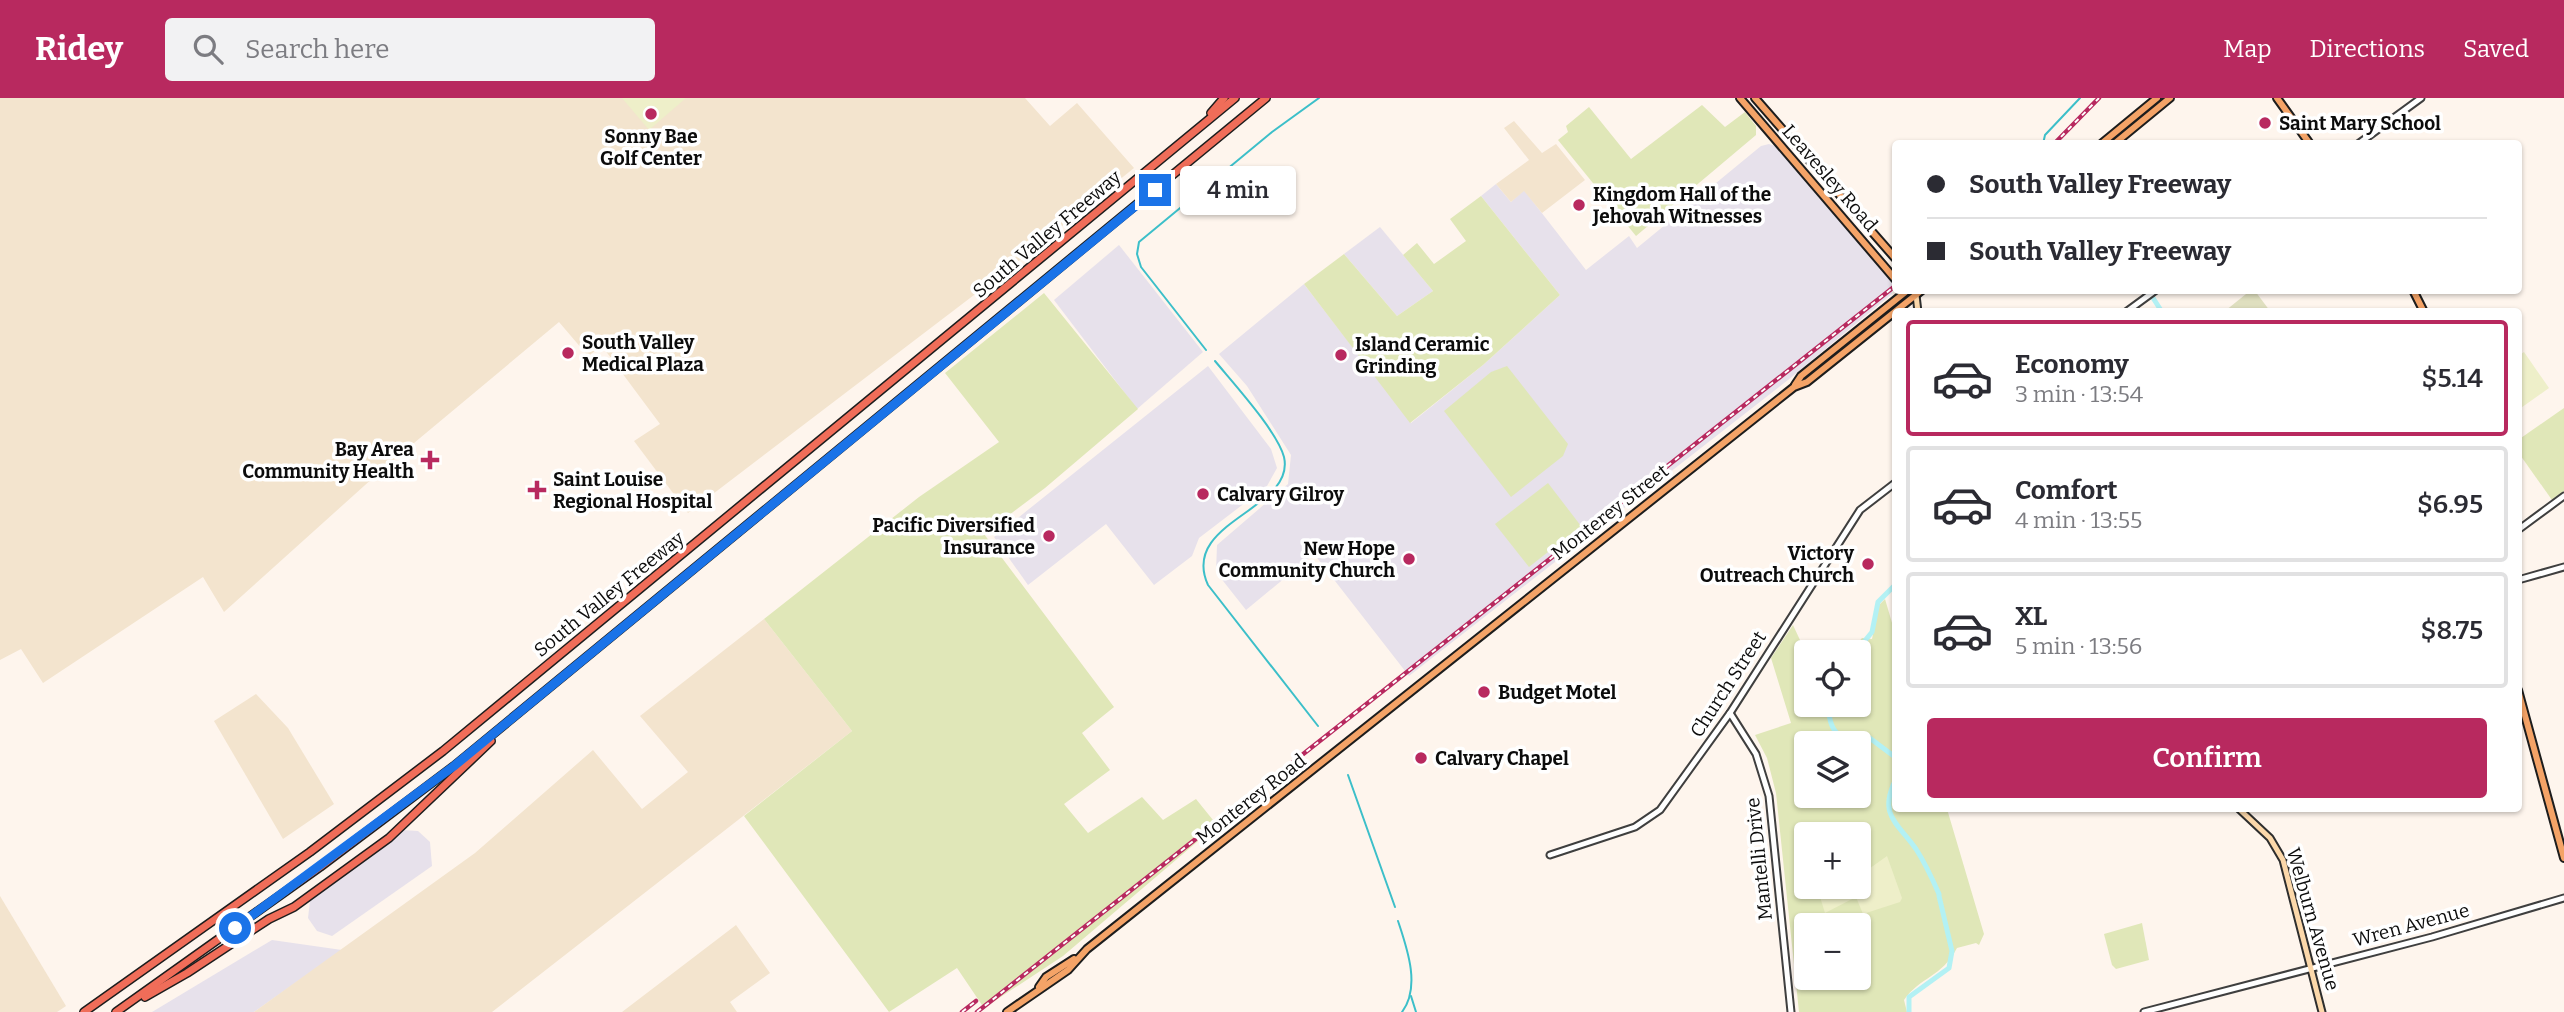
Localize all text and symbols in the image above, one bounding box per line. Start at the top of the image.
search box [165,18,655,81]
text: Ridey [35,29,123,69]
icon: search [189,30,227,68]
text: Search here [245,34,389,65]
text: Map [2223,35,2272,63]
text: Directions [2310,35,2425,63]
text: Saved [2463,35,2529,63]
marker: Sonny Bae Golf Center [643,106,659,122]
place label: Saint Mary School [2279,112,2441,135]
marker: Saint Mary School [2257,115,2273,131]
street label: Leavesley Road [1777,120,1883,236]
place label: Sonny Bae Golf Center [600,125,702,170]
street label: South Valley Freeway [968,165,1126,303]
callout: 4 min [1180,166,1295,214]
text: South Valley Freeway [1969,169,2231,200]
route end [1139,174,1171,206]
text: 4 min [1207,176,1269,204]
place label: Kingdom Hall of the Jehovah Witnesses [1592,183,1771,228]
marker: Kingdom Hall of the Jehovah Witnesses [1571,197,1587,213]
text: South Valley Freeway [1969,236,2231,267]
place label: South Valley Medical Plaza [582,331,704,376]
place label: Island Ceramic Grinding [1355,333,1490,378]
marker: South Valley Medical Plaza [560,345,576,361]
marker: Island Ceramic Grinding [1333,347,1349,363]
icon: car [1931,347,1994,410]
text: Economy [2015,349,2129,380]
text: $5.14 [2422,363,2483,394]
text: 3 min · 13:54 [2015,380,2143,408]
place label: Bay Area Community Health [242,438,414,483]
marker: Bay Area Community Health [420,450,440,470]
street label: Monterey Street [1547,459,1673,565]
place label: Saint Louise Regional Hospital [553,468,712,513]
icon: car [1931,473,1994,536]
text: Comfort [2015,475,2118,506]
marker: Saint Louise Regional Hospital [527,480,547,500]
place label: Calvary Gilroy [1217,483,1345,506]
marker: Calvary Gilroy [1195,486,1211,502]
text: $6.95 [2417,489,2483,520]
text: 4 min · 13:55 [2015,506,2142,534]
place label: Pacific Diversified Insurance [872,514,1036,559]
street label: South Valley Freeway [529,526,689,662]
marker: Pacific Diversified Insurance [1041,528,1057,544]
place label: New Hope Community Church [1219,537,1395,582]
place label: Victory Outreach Church [1700,542,1854,587]
marker: New Hope Community Church [1401,551,1417,567]
marker: Victory Outreach Church [1860,556,1876,572]
icon: car [1931,599,1994,662]
text: XL [2015,601,2047,632]
text: $8.75 [2421,615,2483,646]
street label: Church Street [1685,627,1771,741]
text: 5 min · 13:56 [2015,632,2142,660]
map controls [1794,640,1871,990]
button: locate [1794,640,1871,717]
place label: Budget Motel [1498,681,1617,704]
marker: Budget Motel [1476,684,1492,700]
button: Confirm [1927,718,2487,798]
button: layers [1794,731,1871,808]
place label: Calvary Chapel [1435,747,1569,770]
street label: Monterey Road [1191,749,1311,849]
marker: Calvary Chapel [1413,750,1429,766]
street label: Mantelli Drive [1741,796,1777,922]
button: + [1794,822,1871,899]
street label: Welburn Avenue [2282,845,2344,993]
street label: Wren Avenue [2350,898,2472,952]
route start [219,912,251,944]
button: − [1794,913,1871,990]

